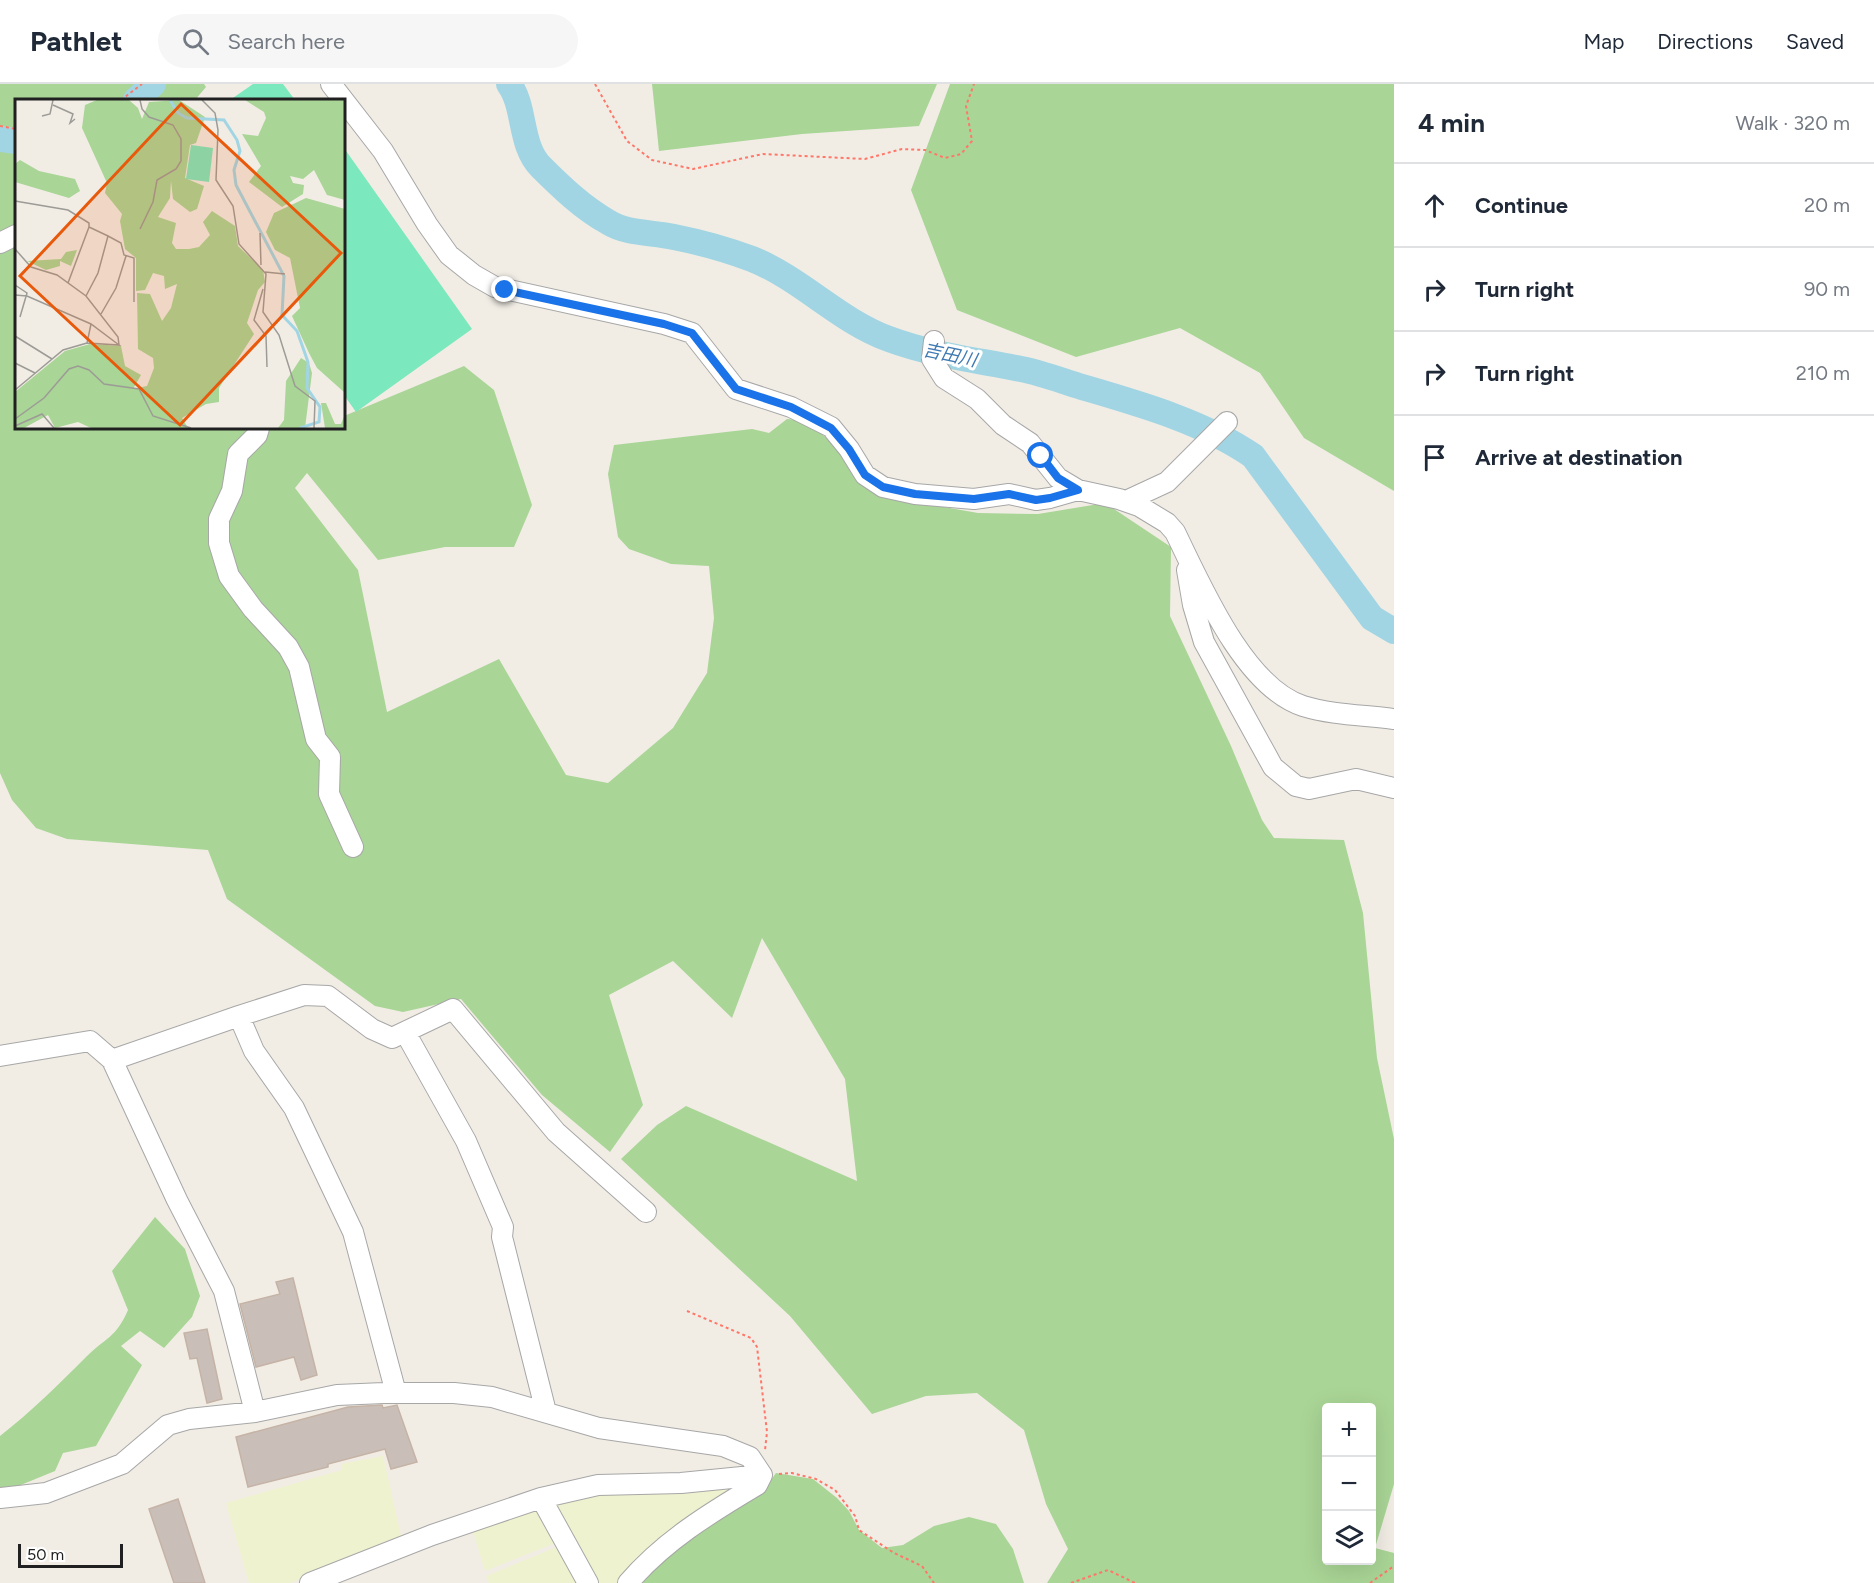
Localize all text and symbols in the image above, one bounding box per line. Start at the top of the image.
search box [158,14,578,68]
text: Pathlet [30,24,122,58]
icon: search [179,25,212,58]
text: Search here [227,28,345,55]
text: Map [1583,29,1624,54]
text: Directions [1657,29,1753,54]
text: Saved [1786,29,1844,54]
inset map [15,99,345,429]
text: 4 min [1418,107,1485,139]
text: Walk · 320 m [1736,111,1850,135]
icon: ahead [1418,189,1451,222]
text: Continue [1475,192,1568,219]
text: 20 m [1804,193,1850,217]
icon: right [1418,273,1451,306]
route end [491,276,517,302]
text: Turn right [1475,276,1574,303]
text: 90 m [1804,277,1850,301]
water label: 吉田川 [921,339,981,372]
icon: right [1418,357,1451,390]
text: Turn right [1475,360,1574,387]
text: 210 m [1796,361,1850,385]
icon: arrive [1418,441,1451,474]
route start [1027,442,1053,468]
text: Arrive at destination [1475,444,1683,471]
map controls [1322,1403,1376,1565]
button: + [1322,1403,1376,1457]
button: − [1322,1457,1376,1511]
button: layers [1322,1511,1376,1565]
scale bar [18,1541,123,1568]
text: 50 m [27,1545,64,1564]

